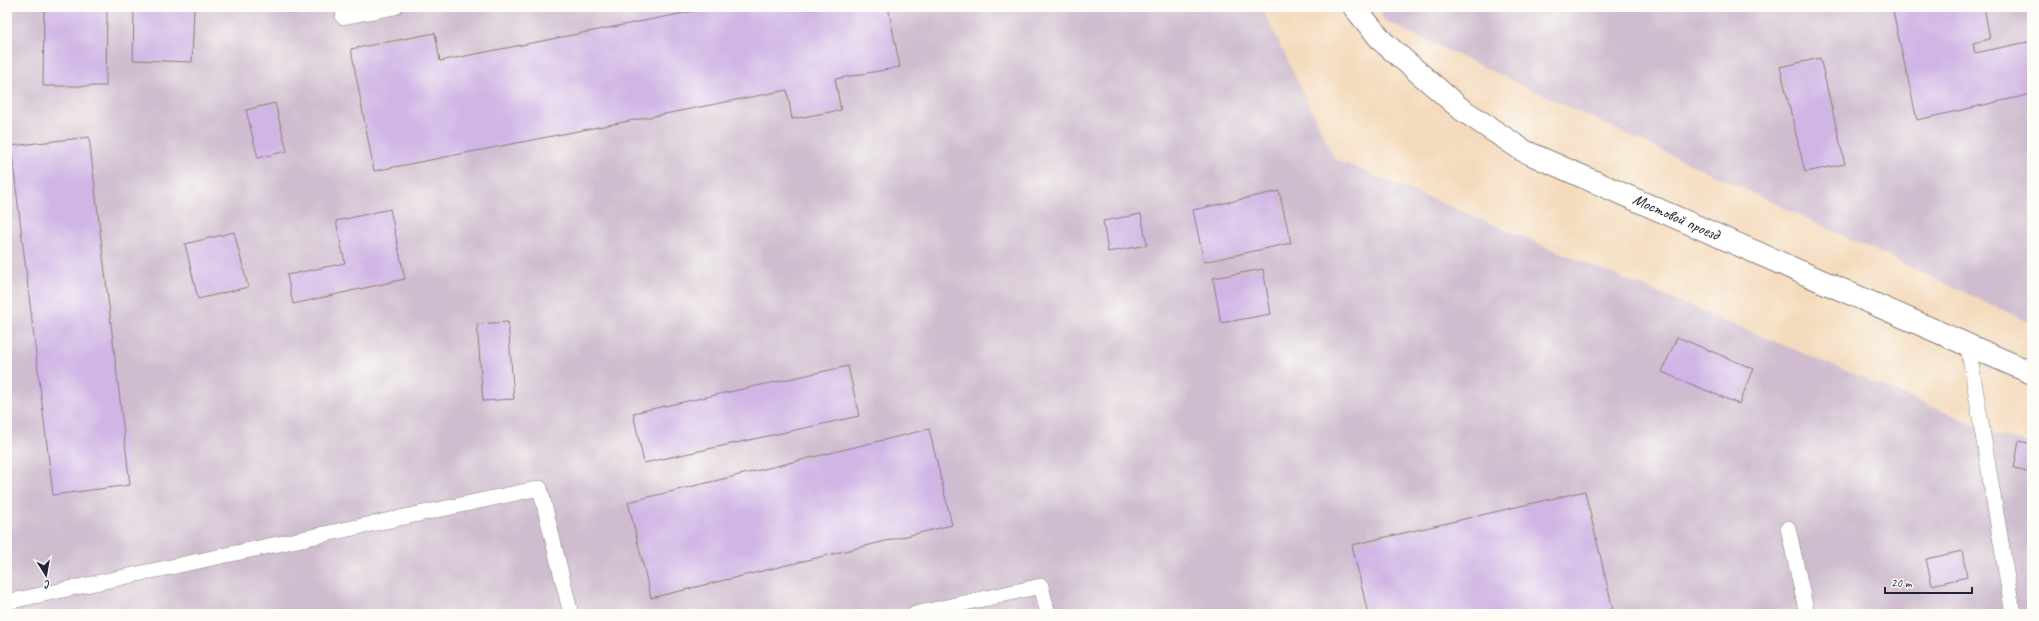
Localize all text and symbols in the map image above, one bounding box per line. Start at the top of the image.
street label: Мостовой проезд [1630,189,1724,246]
north arrow [26,555,66,595]
scale bar [1885,569,1972,595]
text: 20 m [1891,575,1913,591]
text: С [42,577,52,593]

